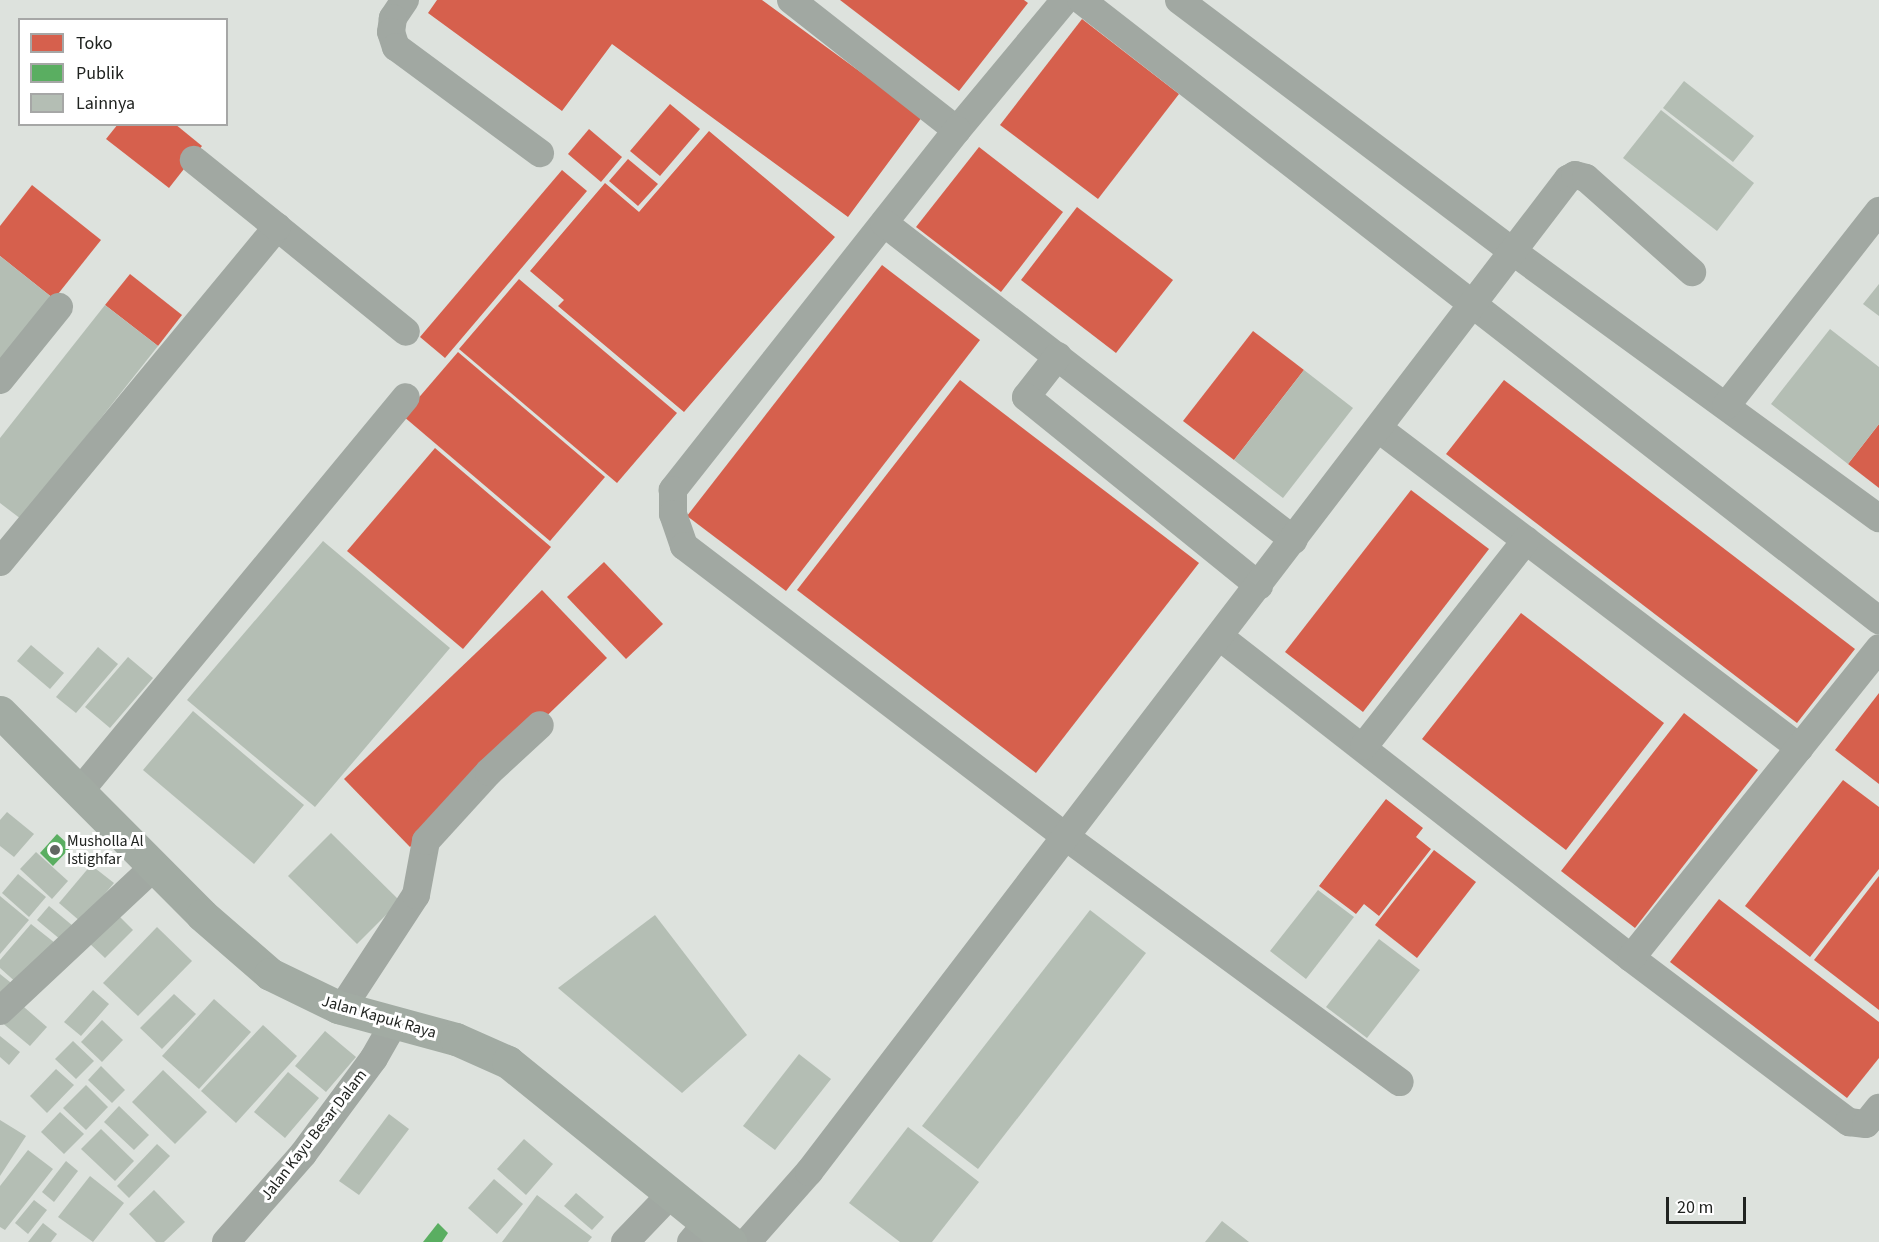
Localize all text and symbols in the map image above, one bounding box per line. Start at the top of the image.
legend [18,18,228,126]
text: Toko [76,31,113,56]
text: Publik [76,61,124,86]
text: Lainnya [76,91,135,116]
place label: Musholla Al Istighfar [67,831,144,869]
marker: Musholla Al Istighfar [48,843,62,857]
street label: Jalan Kapuk Raya [320,991,438,1043]
street label: Jalan Kayu Besar Dalam [257,1066,371,1204]
scale bar [1669,1185,1748,1223]
text: 20 m [1677,1195,1713,1220]

